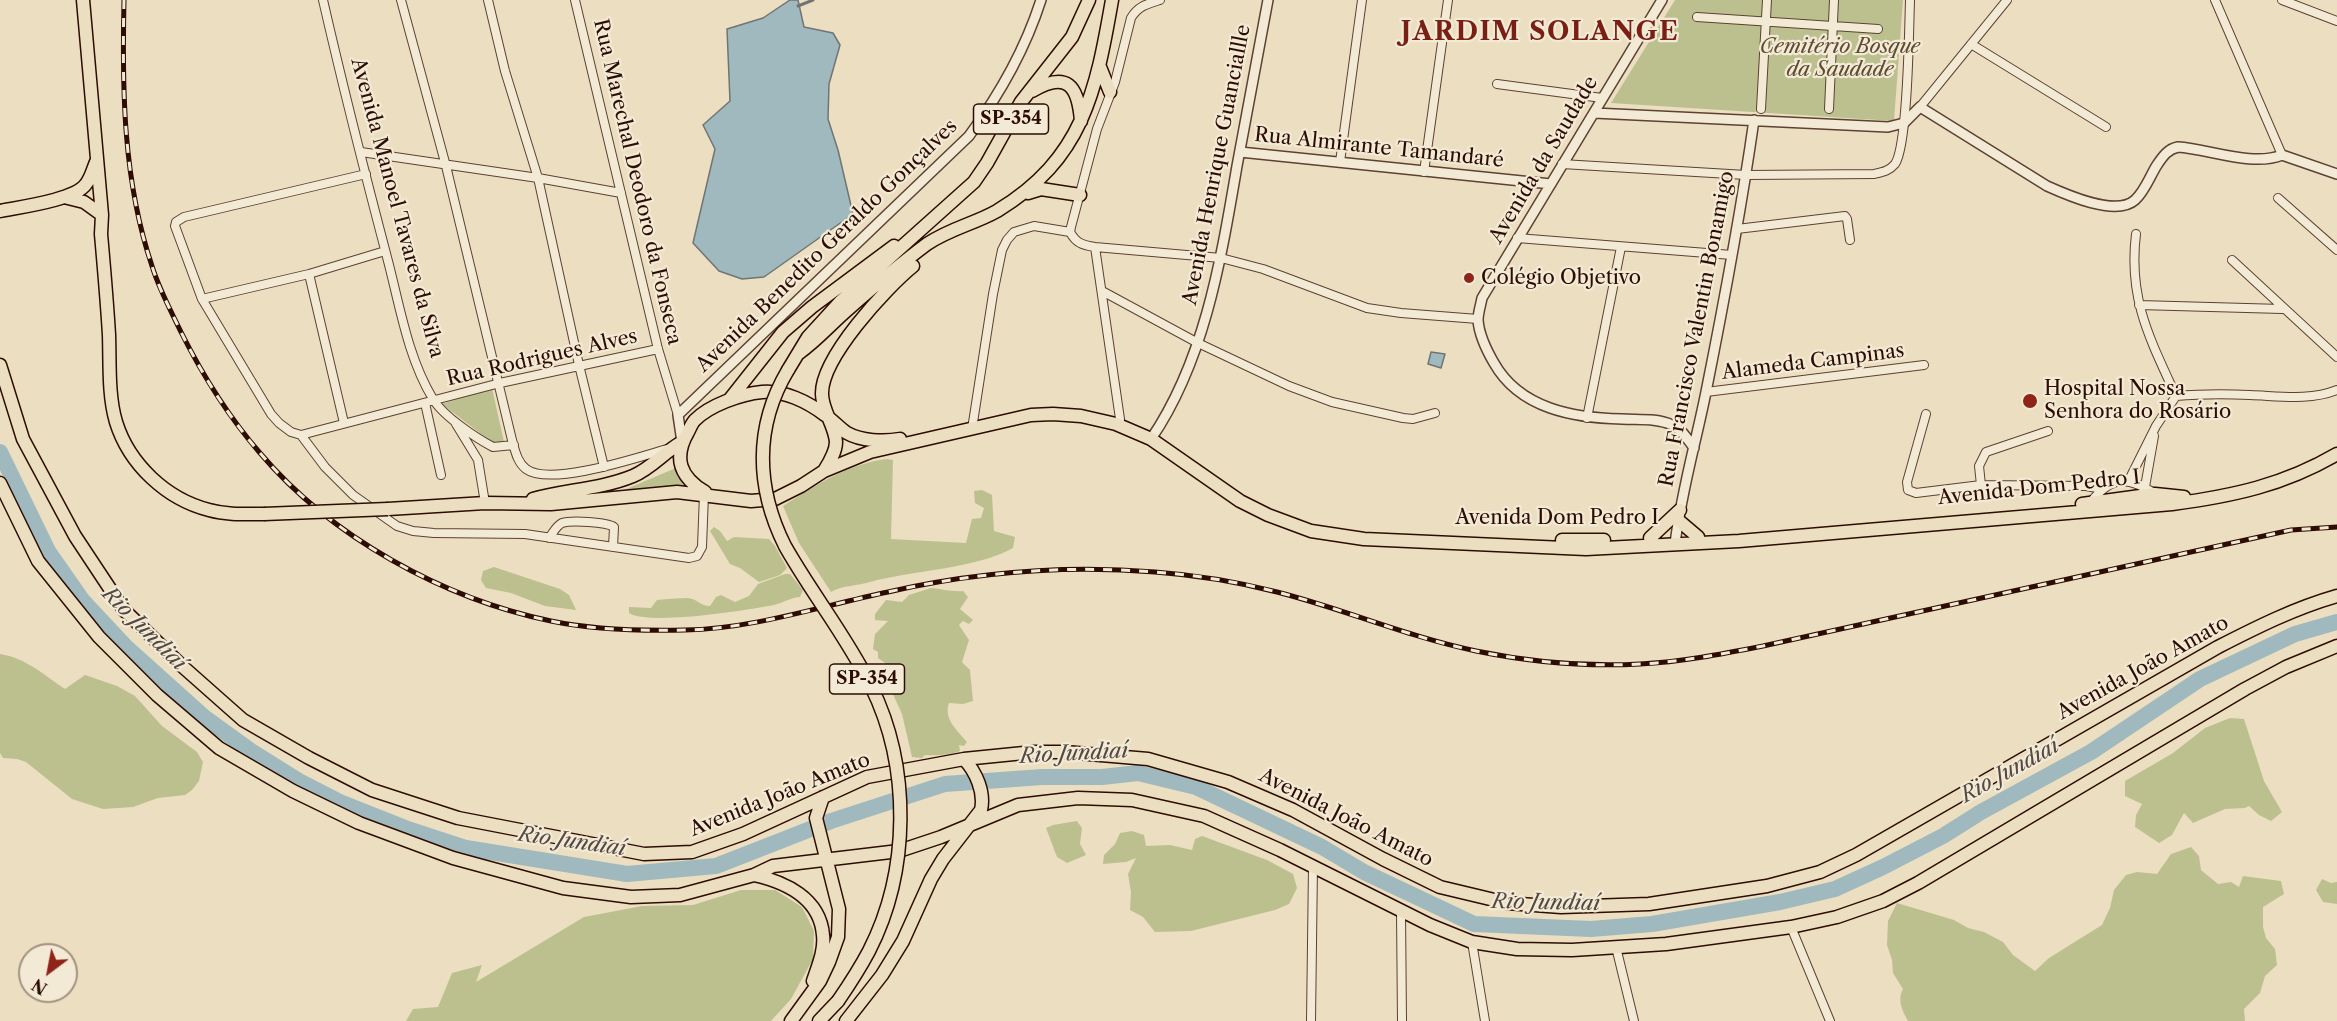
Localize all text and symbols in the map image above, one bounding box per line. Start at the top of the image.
district label: JARDIM SOLANGE [1401,16,1679,48]
street label: Rua Marechal Deodoro da Fonseca [588,17,686,347]
street label: Avenida Henrique Guanciallle [1178,23,1256,307]
park label: Cemitério Bosque da Saudade [1760,35,1920,82]
street label: Avenida Manoel Tavares da Silva [345,55,449,361]
street label: Avenida da Saudade [1485,72,1603,248]
road number: SP-354 [974,104,1048,134]
street label: Avenida Benedito Geraldo Gonçalves [692,115,962,377]
street label: Rua Almirante Tamandaré [1253,123,1505,173]
street label: Rua Francisco Valentin Bonamigo [1655,169,1739,489]
place label: Colégio Objetivo [1481,266,1641,290]
marker: Colégio Objetivo [1462,271,1476,285]
street label: Rua Rodrigues Alves [444,324,640,392]
street label: Alameda Campinas [1720,339,1906,385]
place label: Hospital Nossa Senhora do Rosário [2044,377,2231,424]
marker: Hospital Nossa Senhora do Rosário [2021,392,2039,410]
street label: Avenida Dom Pedro I [1937,465,2141,511]
street label: Avenida Dom Pedro I [1455,506,1659,530]
water label: Rio Jundiaí [97,582,191,676]
street label: Avenida João Amato [2053,611,2233,725]
road number: SP-354 [830,664,904,694]
water label: Rio Jundiaí [1956,734,2064,808]
water label: Rio Jundiaí [1019,739,1129,769]
street label: Avenida João Amato [686,748,874,842]
street label: Avenida João Amato [1255,764,1437,872]
water label: Rio Jundiaí [516,822,628,862]
water label: Rio Jundiaí [1491,889,1601,917]
north arrow [18,943,78,1003]
text: N [28,974,51,999]

